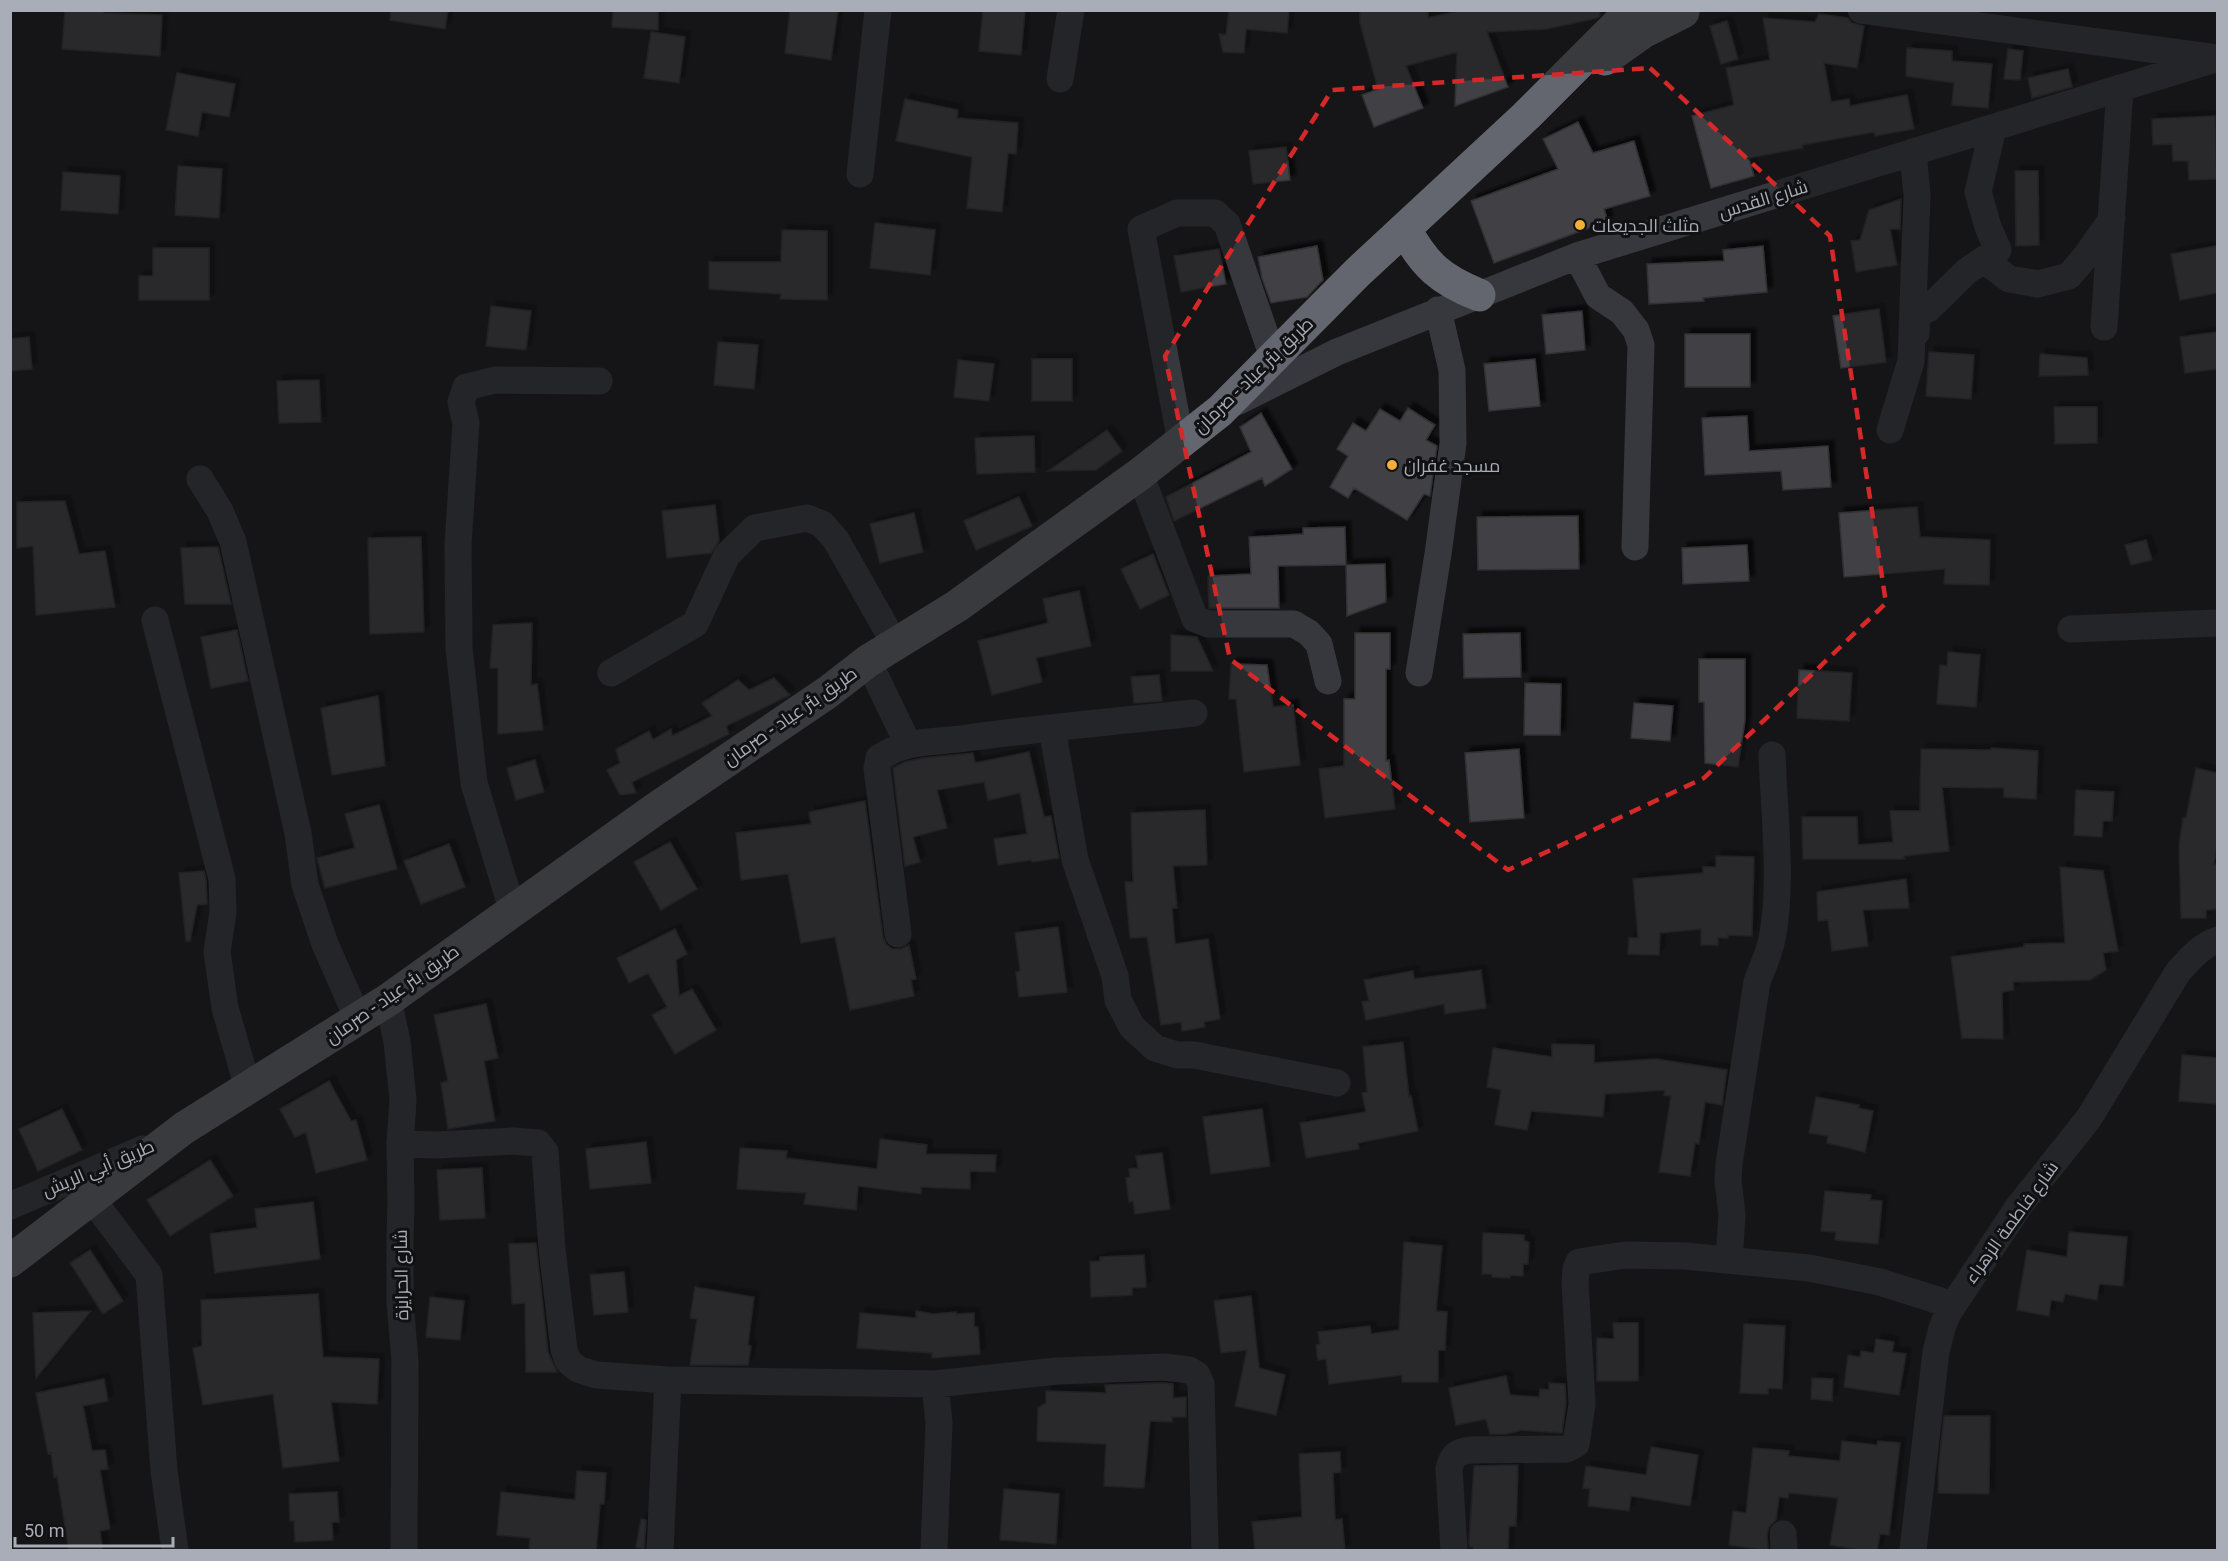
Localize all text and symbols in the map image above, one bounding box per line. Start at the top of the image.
street label: شارع القدس [1716,176,1811,224]
place label: مثلث الجديعات [1592,215,1700,236]
marker: مثلث الجديعات [1573,218,1587,232]
street label: طريق بئر عياد - صرمان [1189,313,1318,439]
place label: مسجد غفران [1404,455,1500,477]
marker: مسجد غفران [1385,458,1399,472]
street label: طريق بئر عياد - صرمان [719,662,862,772]
street label: طريق بئر عياد - صرمان [321,940,464,1050]
street label: طريق أبي الريش [39,1135,159,1205]
street label: شارع فاطمة الزهراء [1960,1157,2064,1288]
street label: شارع الحرايزة [390,1229,414,1321]
scale bar [15,1510,172,1548]
text: 50 m [24,1520,64,1541]

